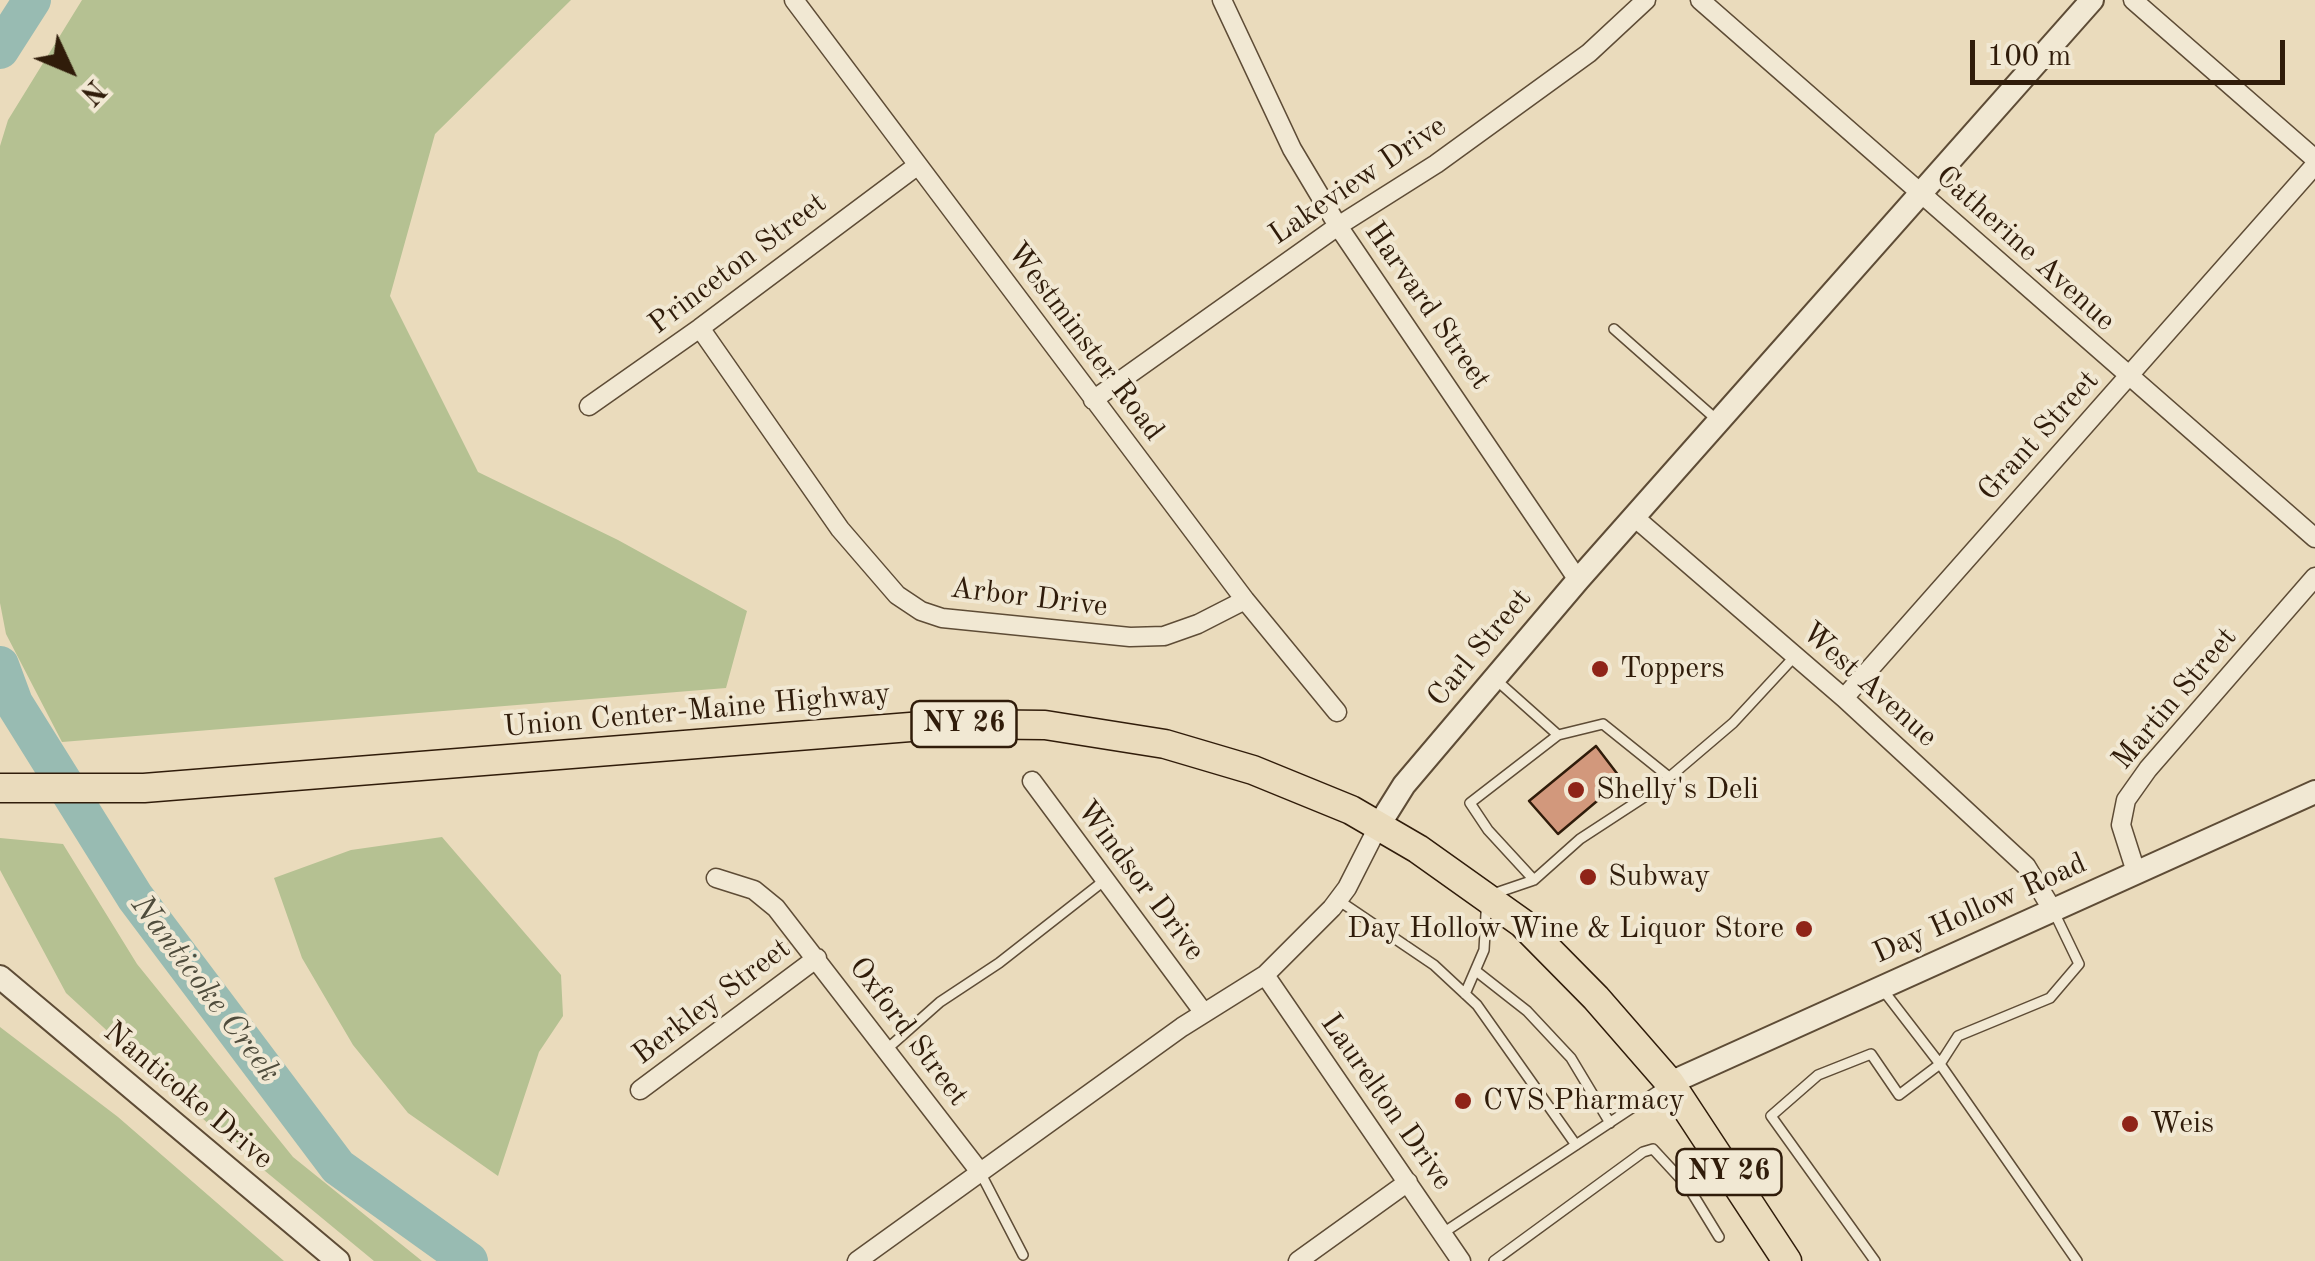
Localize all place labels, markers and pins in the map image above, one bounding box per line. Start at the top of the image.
place label: Toppers [1620,651,1724,687]
marker: Toppers [1589,658,1611,680]
place label: Shelly's Deli [1596,772,1759,808]
marker: Shelly's Deli [1565,779,1587,801]
place label: Subway [1608,859,1710,895]
marker: Subway [1577,866,1599,888]
place label: Day Hollow Wine & Liquor Store [1347,911,1784,947]
marker: Day Hollow Wine & Liquor Store [1793,918,1815,940]
place label: CVS Pharmacy [1483,1083,1685,1119]
marker: CVS Pharmacy [1452,1090,1474,1112]
place label: Weis [2150,1106,2214,1142]
marker: Weis [2119,1113,2141,1135]

